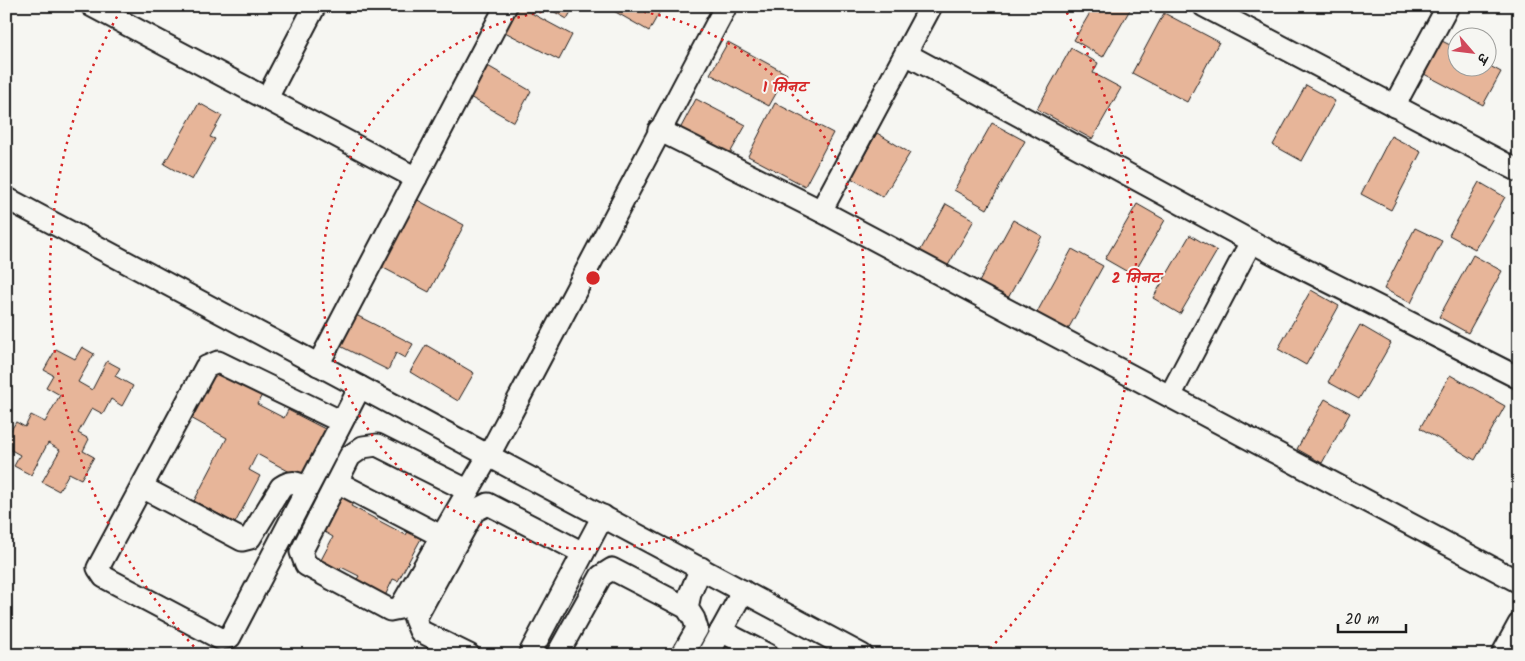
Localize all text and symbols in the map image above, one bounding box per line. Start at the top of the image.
north arrow [1448,28,1498,78]
text: उ [1469,49,1494,70]
text: 1 मिनट [763,76,811,100]
text: 2 मिनट [1112,267,1164,291]
centre of rings [584,269,602,287]
scale bar [1338,601,1405,633]
text: 20 m [1345,608,1379,632]

